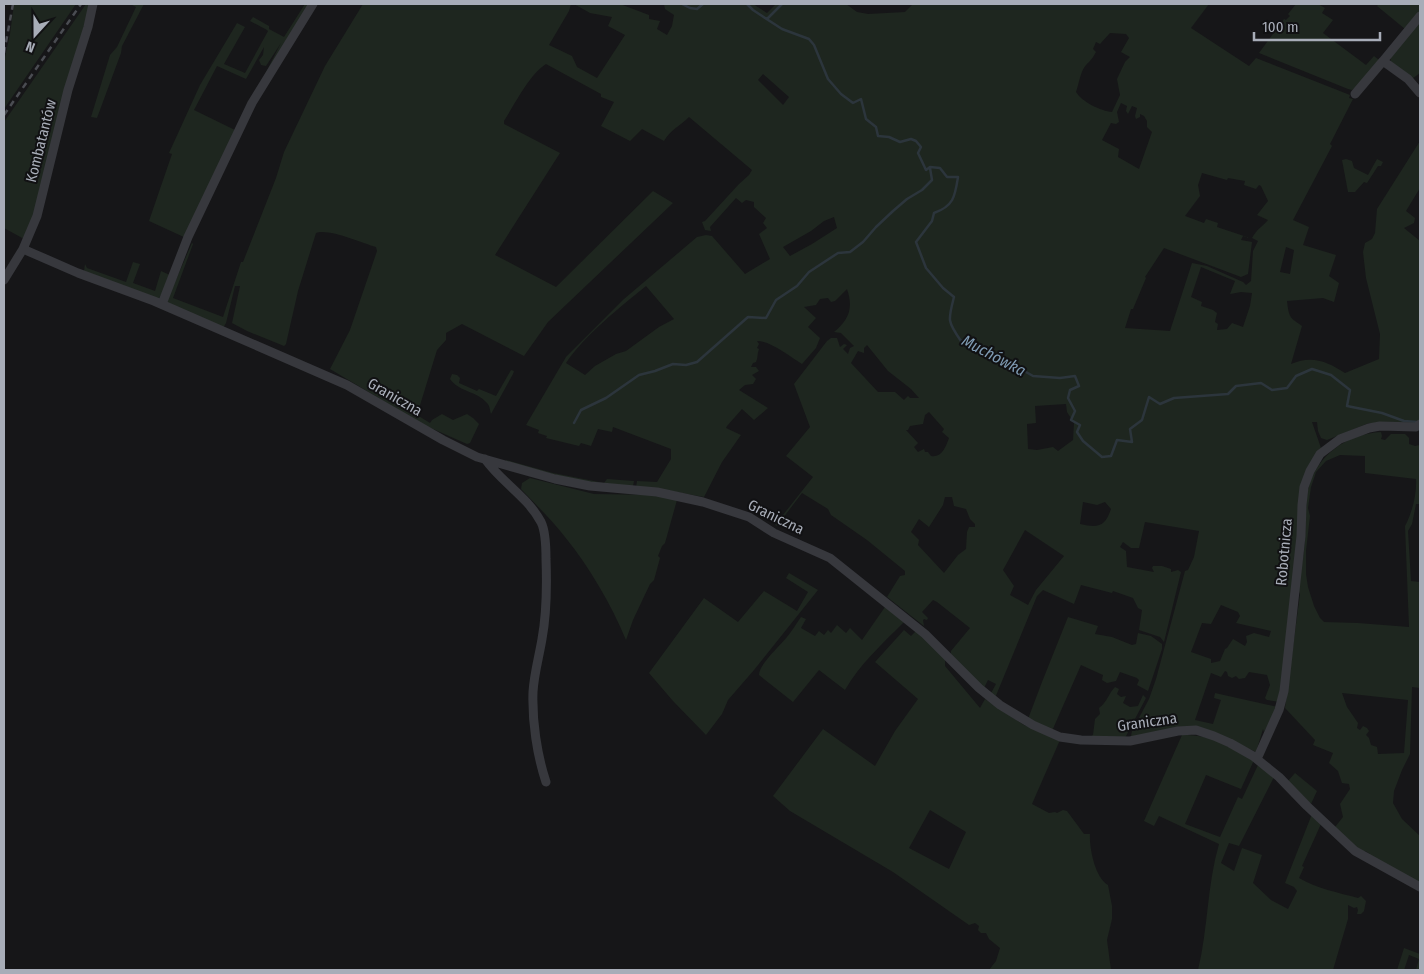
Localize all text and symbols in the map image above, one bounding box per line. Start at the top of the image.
north arrow [10,10,60,60]
scale bar [1254,10,1380,42]
text: 100 m [1262,18,1299,36]
text: N [24,37,37,56]
street label: Kombatantów [22,98,60,184]
water label: Muchówka [958,331,1029,380]
street label: Graniczna [365,374,425,420]
street label: Graniczna [745,496,807,538]
street label: Robotnicza [1272,517,1296,587]
street label: Graniczna [1116,709,1178,735]

